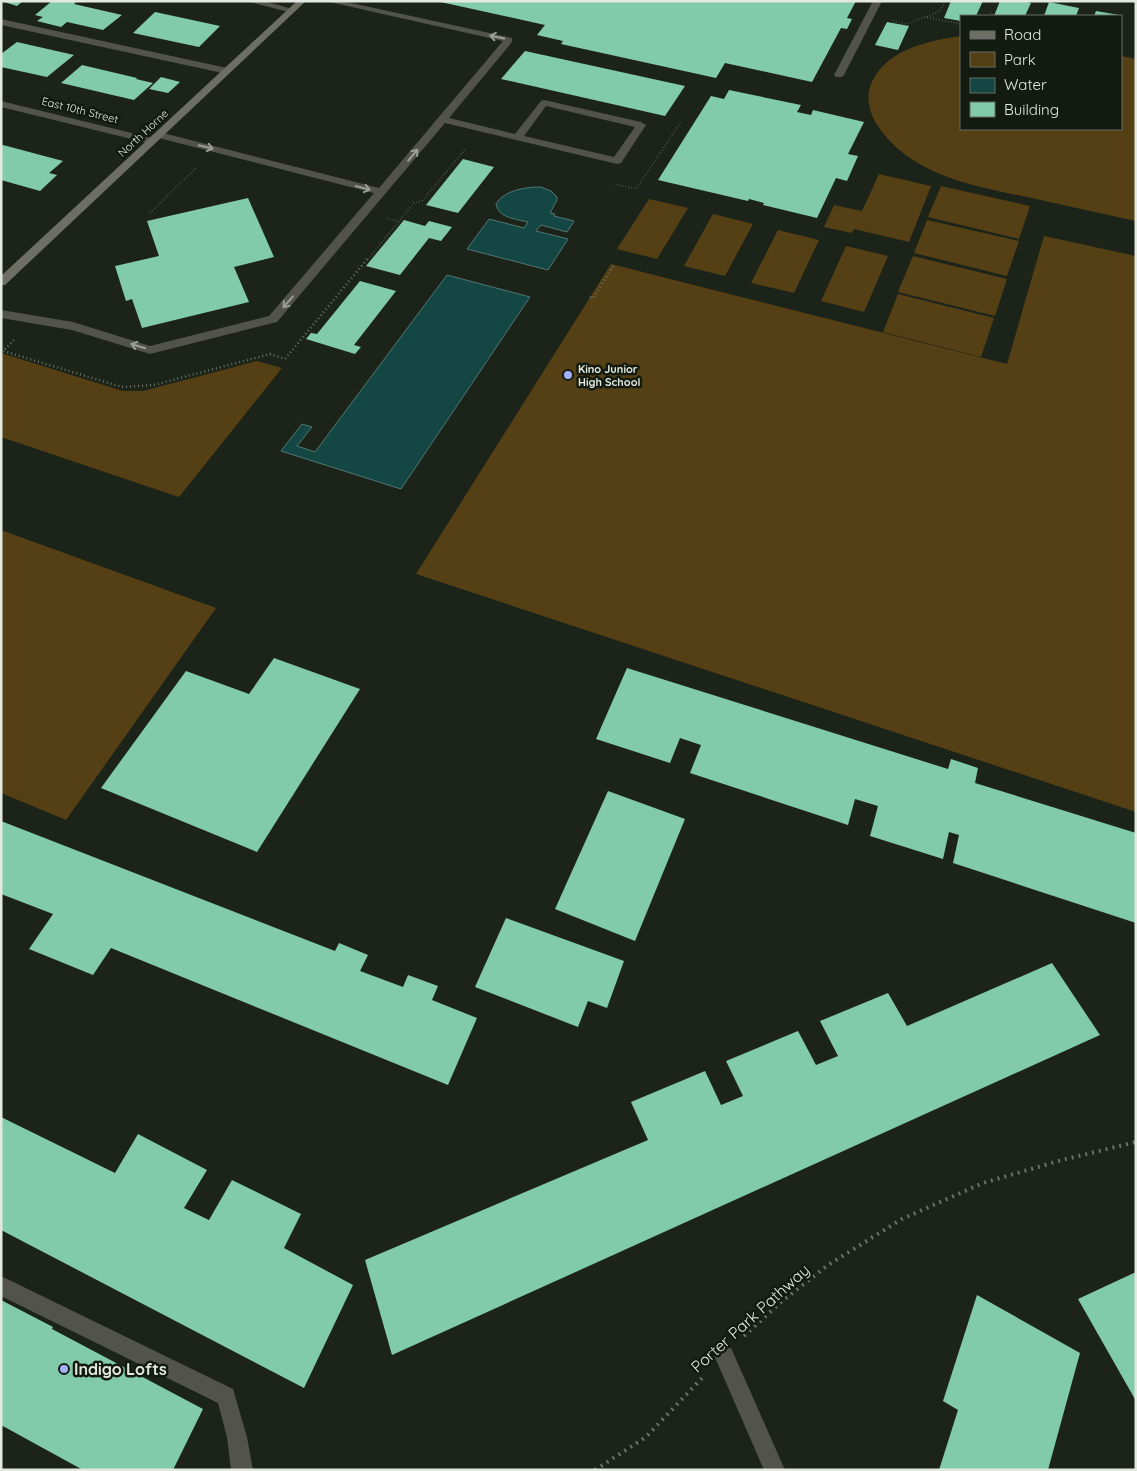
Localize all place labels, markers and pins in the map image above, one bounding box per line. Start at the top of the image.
place label: Kino Junior High School [578,362,641,389]
marker: Kino Junior High School [562,369,574,381]
place label: Indigo Lofts [74,1359,167,1379]
marker: Indigo Lofts [58,1363,70,1375]

